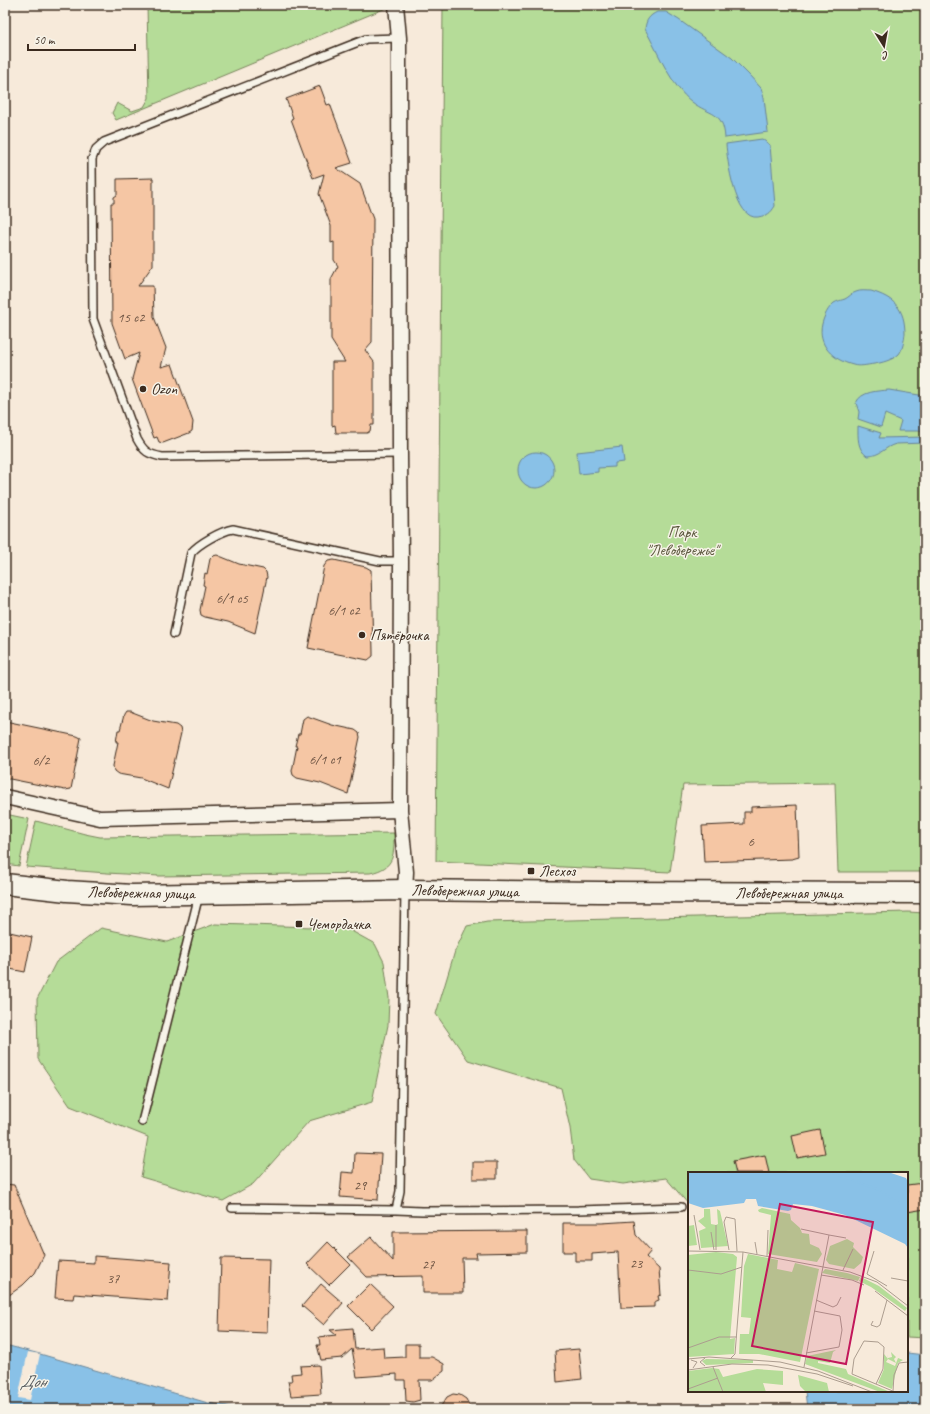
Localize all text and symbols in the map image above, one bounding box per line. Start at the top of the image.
scale bar [28,26,135,52]
north arrow [864,26,904,66]
text: 50 m [34,32,56,48]
text: С [880,48,890,64]
house number: 15 с2 [117,309,146,326]
place label: Ozon [151,379,178,399]
marker: Ozon [138,384,148,394]
park label: Парк "Левобережье" [646,522,721,560]
house number: 6/1 с5 [216,590,249,607]
house number: 6/1 с2 [328,602,362,619]
place label: Пятёрочка [370,625,430,645]
marker: Пятёрочка [357,630,367,640]
house number: 6/1 с1 [309,751,342,768]
house number: 6/2 [32,752,51,769]
house number: 6 [748,833,755,850]
place label: Лесхоз [539,861,576,881]
marker: Лесхоз [526,866,536,876]
street label: Левобережная улица [411,880,520,902]
street label: Левобережная улица [87,882,196,904]
street label: Левобережная улица [735,883,844,903]
place label: Чемордачка [307,914,372,934]
marker: Чемордачка [294,919,304,929]
inset map [688,1172,908,1392]
house number: 29 [354,1177,368,1194]
house number: 23 [630,1255,644,1272]
house number: 27 [422,1256,435,1273]
house number: 37 [107,1270,120,1287]
water label: Дон [19,1371,49,1392]

